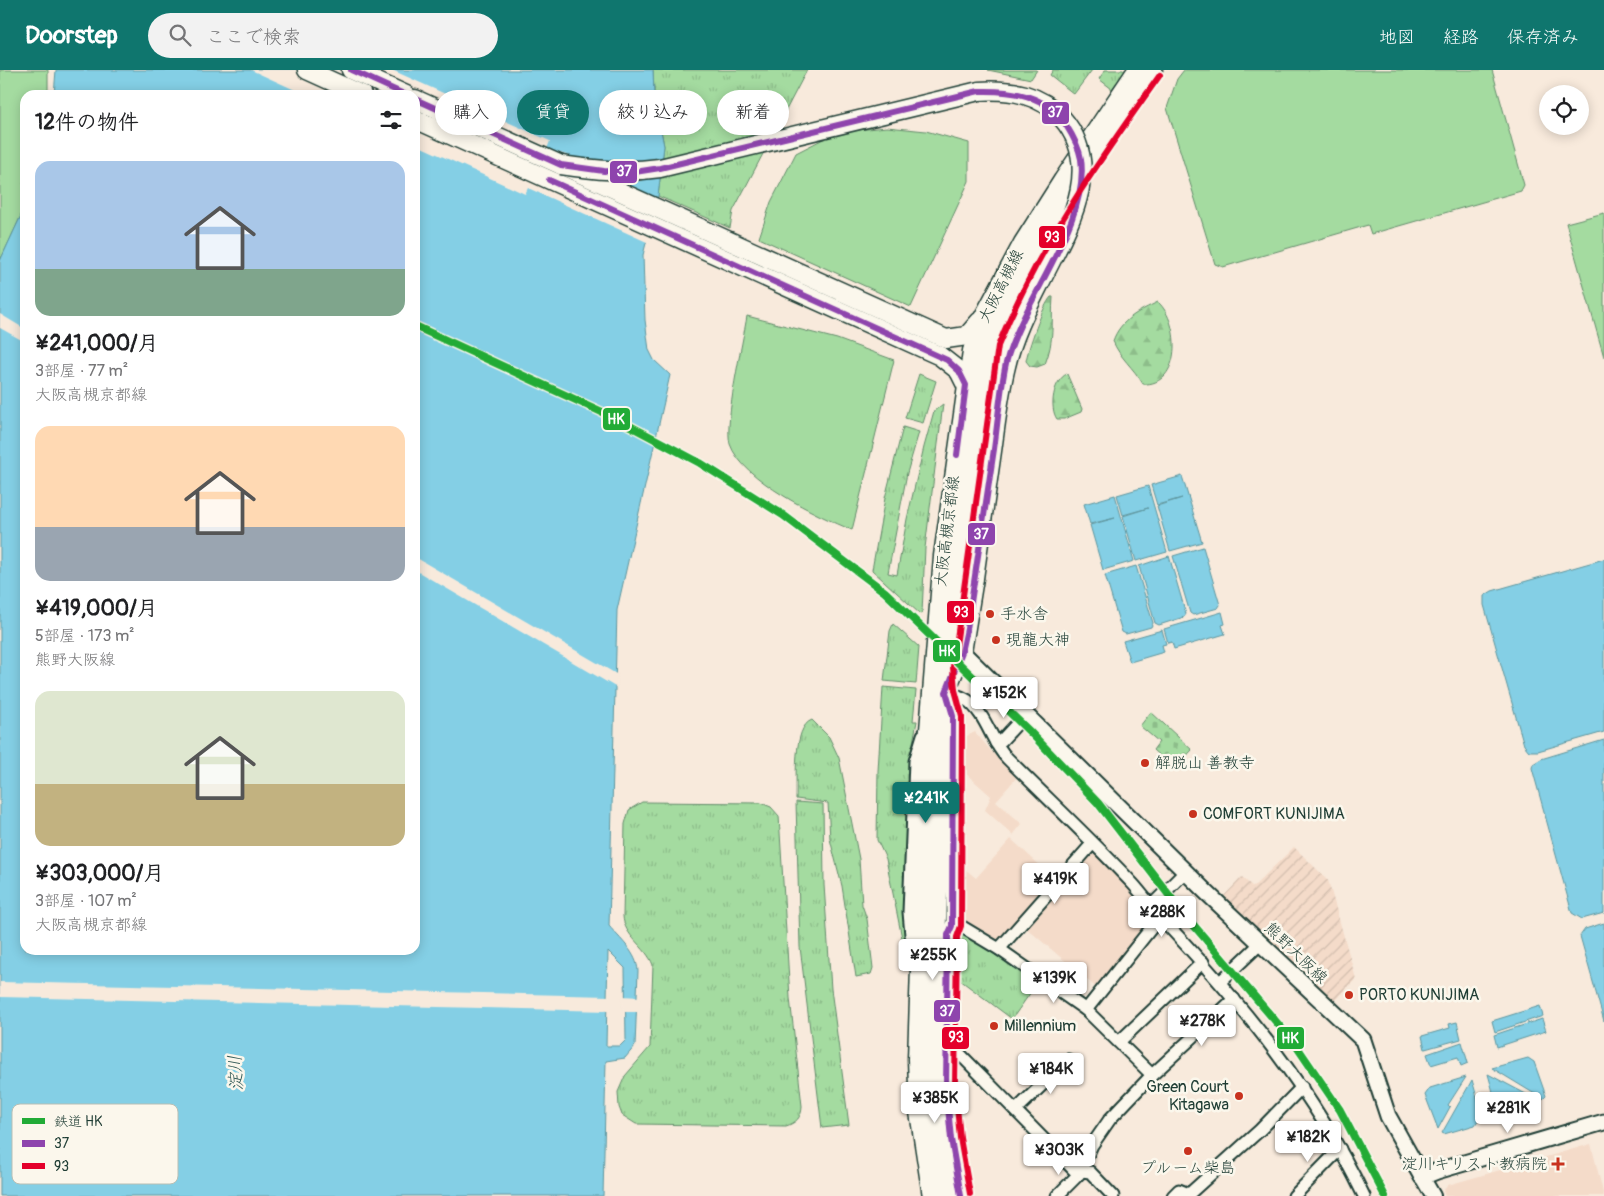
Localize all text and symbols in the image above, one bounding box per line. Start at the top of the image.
search box [148,13,498,58]
text: Doorstep [25,21,118,50]
icon: search [166,21,194,49]
text: ここで検索 [206,25,301,49]
text: 地図 [1379,26,1415,49]
text: 経路 [1443,26,1479,49]
text: 保存済み [1507,26,1579,49]
map controls [1539,85,1589,135]
button: locate [1539,85,1589,135]
chip: 購入 [435,90,507,135]
chip: 賃貸 [517,90,589,135]
chip: 絞り込み [599,90,707,135]
chip: 新着 [717,90,789,135]
line badge: 37 [1041,101,1070,125]
text: 37 [1047,104,1063,121]
icon: filters [377,106,405,134]
text: 12件の物件 [35,109,139,136]
line badge: 37 [609,160,638,184]
text: 37 [616,163,632,180]
icon: home [175,193,265,283]
line badge: 93 [1038,225,1066,249]
text: 93 [1044,229,1060,246]
street label: 大阪高槻線 [974,246,1028,326]
text: ¥241,000/月 [35,330,159,357]
text: 3部屋 · 77 m² [35,361,128,381]
text: 大阪高槻京都線 [35,385,147,405]
line badge: HK [602,407,631,431]
text: HK [607,411,625,428]
icon: home [175,458,265,548]
street label: 大阪高槻京都線 [930,474,964,588]
line badge: 37 [967,522,996,546]
text: 37 [973,526,989,543]
text: ¥419,000/月 [35,595,158,622]
line badge: 93 [946,600,975,624]
text: 93 [953,604,969,621]
place label: 手水舎 [1000,604,1048,624]
marker: 手水舎 [984,608,996,620]
text: 5部屋 · 173 m² [35,626,135,646]
place label: 現龍大神 [1006,630,1070,650]
marker: 現龍大神 [990,634,1002,646]
line badge: HK [932,639,961,663]
text: HK [938,643,956,660]
text: 熊野大阪線 [35,650,115,670]
pin: ¥152K [969,676,1039,719]
text: ¥152K [982,683,1026,703]
icon: home [175,723,265,813]
place label: 解脱山 善教寺 [1155,753,1254,773]
marker: 解脱山 善教寺 [1139,757,1151,769]
pin: ¥241K [891,782,961,824]
text: ¥241K [903,788,949,808]
place label: COMFORT KUNIJIMA [1203,804,1345,824]
marker: COMFORT KUNIJIMA [1187,808,1199,820]
text: ¥303,000/月 [35,860,164,887]
pin: ¥419K [1020,862,1090,905]
text: ¥419K [1033,869,1077,889]
text: 3部屋 · 107 m² [35,891,137,911]
pin: ¥288K [1127,896,1197,938]
text: ¥288K [1139,902,1185,922]
text: 大阪高槻京都線 [35,915,147,935]
street label: 熊野大阪線 [1260,918,1332,988]
pin: ¥255K [898,938,968,981]
text: ¥255K [909,945,957,965]
pin: ¥139K [1019,962,1089,1004]
text: ¥139K [1032,968,1076,988]
place label: PORTO KUNIJIMA [1359,985,1479,1005]
marker: PORTO KUNIJIMA [1343,989,1355,1001]
line badge: 37 [933,999,961,1023]
text: 37 [939,1003,955,1020]
pin: ¥278K [1167,1004,1237,1047]
text: ¥278K [1179,1011,1225,1031]
place label: Millennium [1004,1016,1076,1036]
marker: Millennium [988,1020,1000,1032]
line badge: 93 [941,1026,970,1050]
line badge: HK [1276,1026,1305,1050]
text: 93 [948,1029,964,1046]
text: HK [1281,1030,1299,1047]
pin: ¥184K [1016,1052,1086,1095]
water label: 淀川 [224,1054,248,1092]
text: ¥184K [1029,1059,1073,1079]
place label: Green Court Kitagawa [1146,1077,1230,1115]
pin: ¥385K [900,1082,970,1124]
text: ¥385K [912,1088,958,1108]
marker: Green Court Kitagawa [1233,1090,1245,1102]
pin: ¥281K [1473,1092,1543,1134]
text: ¥281K [1486,1098,1530,1118]
legend [12,1104,178,1184]
text: 鉄道 HK [54,1113,103,1130]
pin: ¥182K [1273,1120,1343,1163]
text: ¥182K [1286,1127,1330,1147]
pin: ¥303K [1024,1134,1094,1176]
text: 37 [54,1135,70,1152]
text: ¥303K [1034,1140,1084,1160]
marker: プルーム柴島 [1182,1145,1194,1157]
place label: 淀川キリスト教病院 [1402,1154,1547,1174]
marker: 淀川キリスト教病院 [1551,1157,1565,1171]
text: 93 [54,1158,69,1175]
place label: プルーム柴島 [1140,1158,1236,1178]

